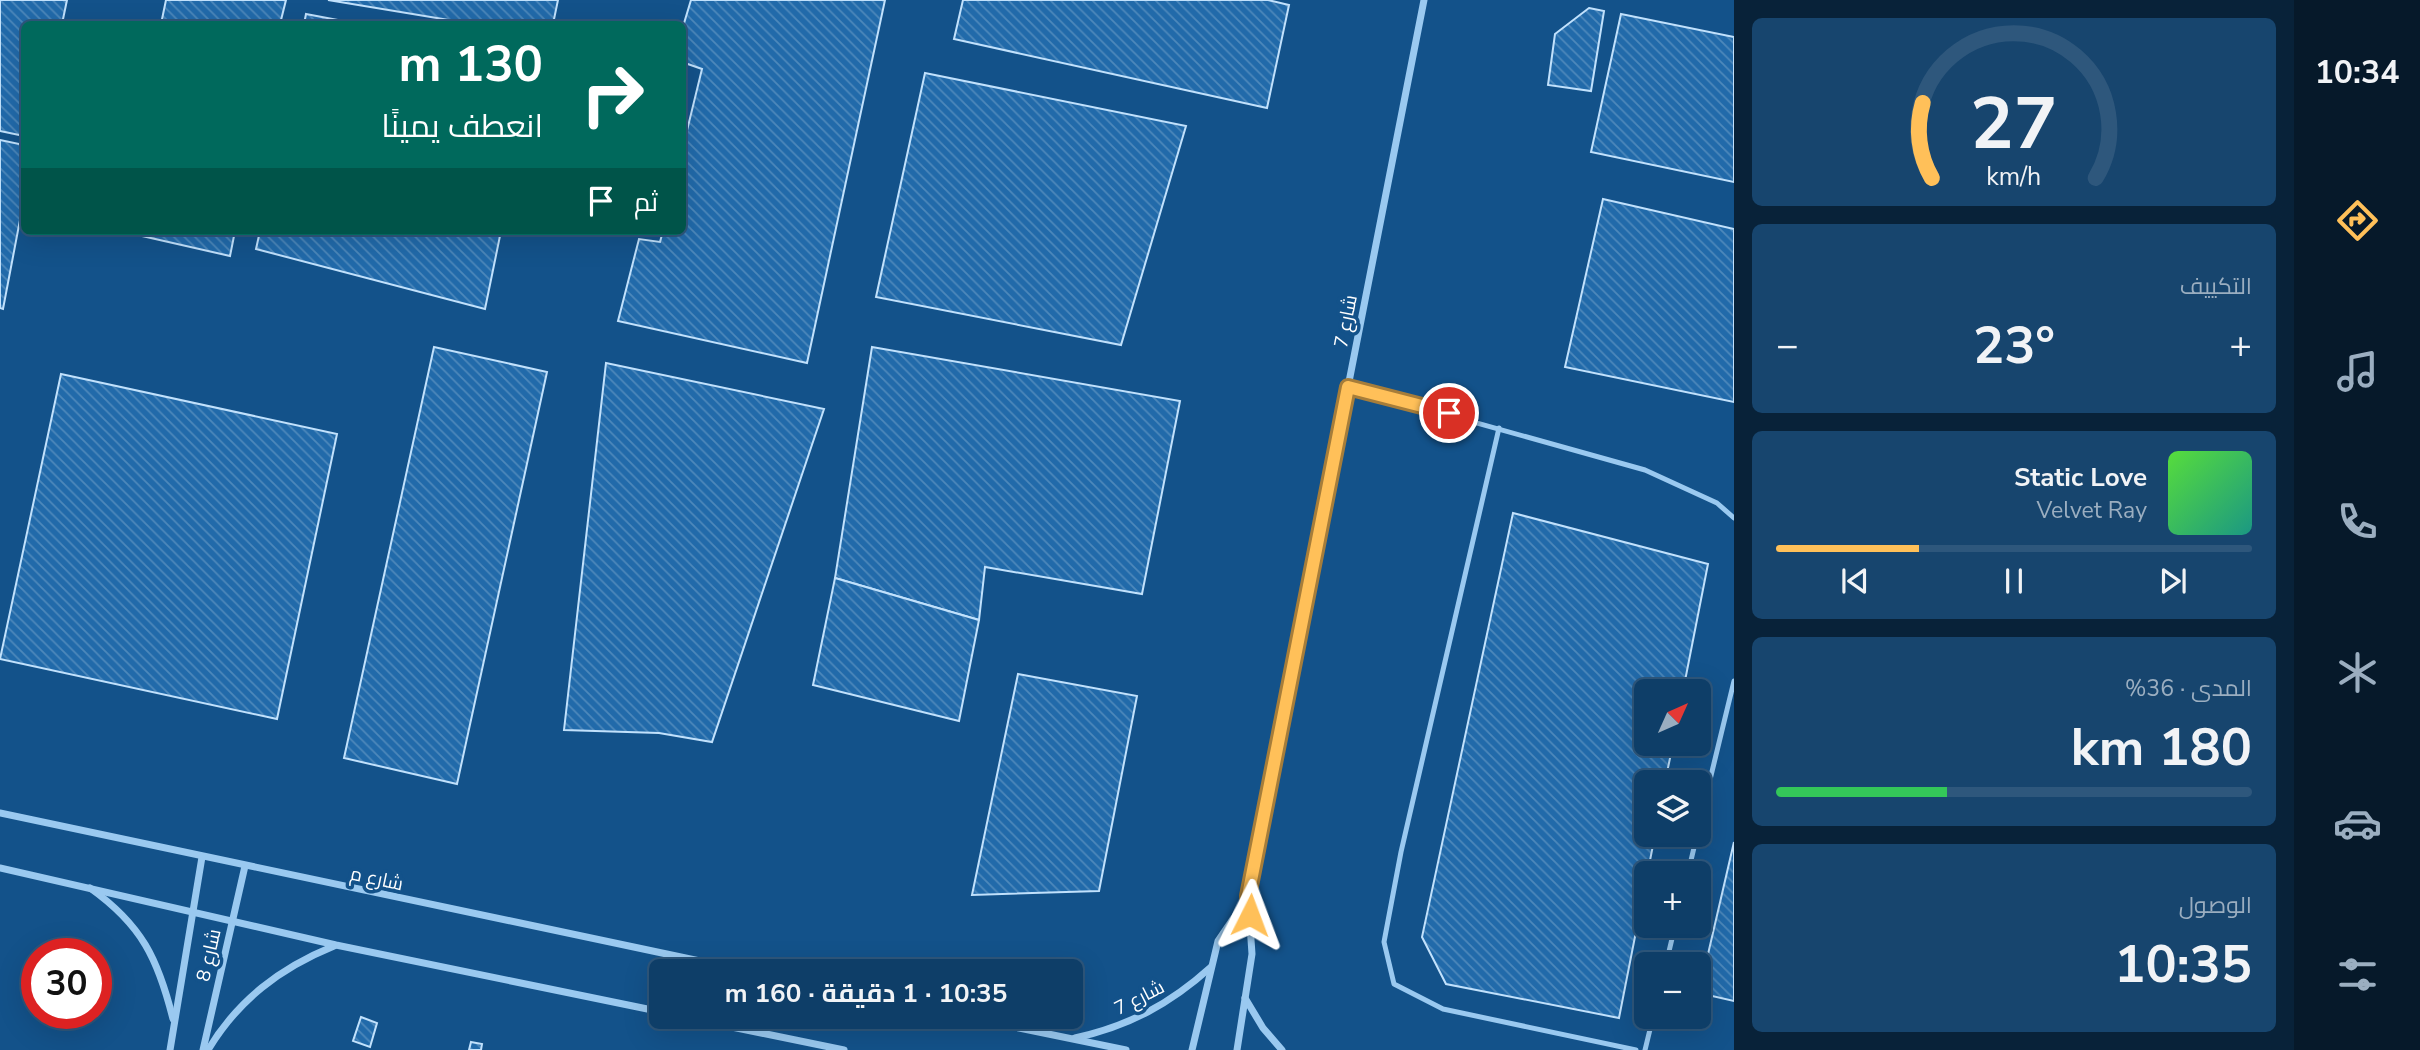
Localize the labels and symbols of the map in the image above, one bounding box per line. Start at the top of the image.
street label: شارع 7 [1328,293,1364,350]
pin [1419,383,1479,443]
north arrow [1634,679,1712,756]
street label: شارع م [348,861,406,897]
position arrow [1213,878,1287,952]
street label: شارع 8 [190,926,228,984]
speed limit sign: 30 [21,938,112,1029]
street label: شارع 7 [1110,974,1169,1022]

